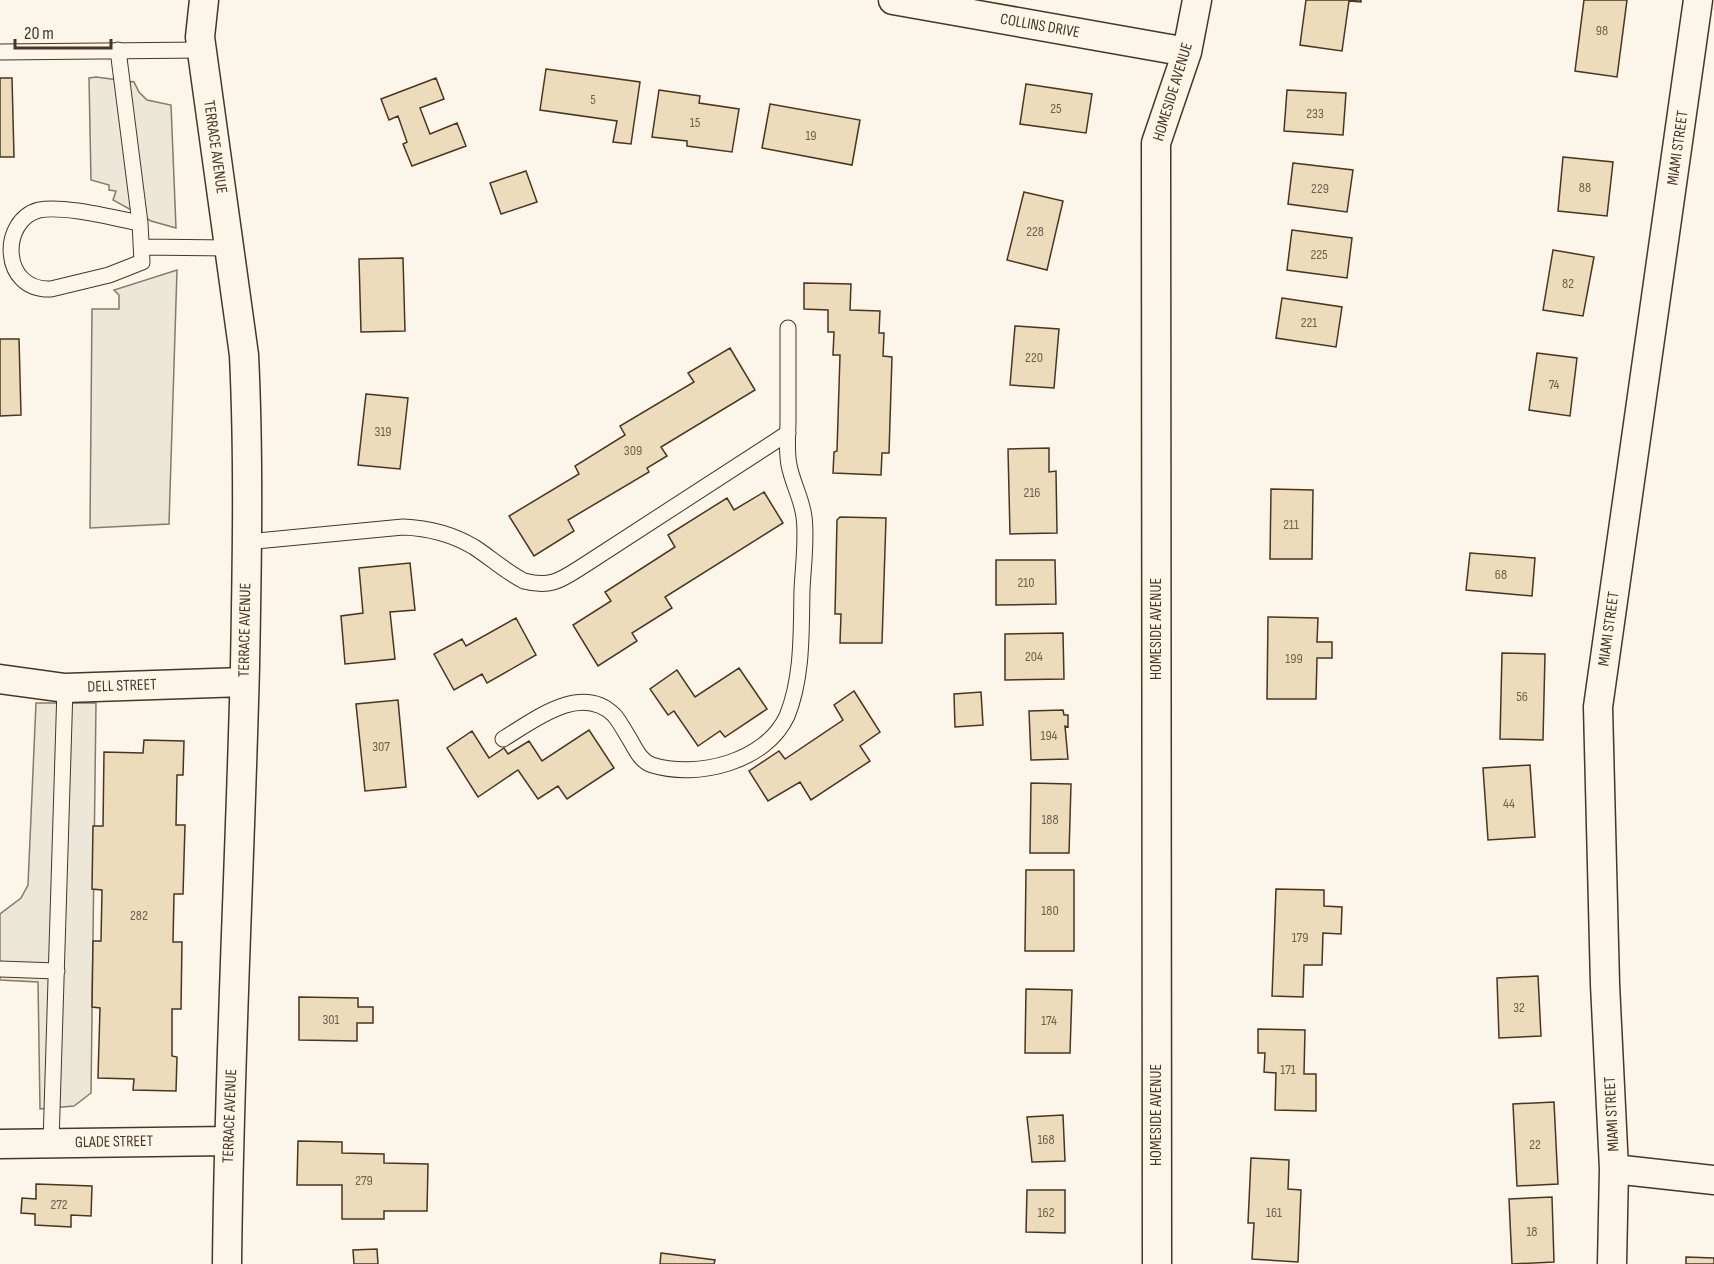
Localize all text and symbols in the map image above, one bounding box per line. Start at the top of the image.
street label: COLLINS DRIVE [999,10,1081,42]
scale bar [15,12,111,50]
house number: 98 [1596,22,1608,39]
text: 20 m [24,23,54,44]
street label: HOMESIDE AVENUE [1149,40,1197,144]
house number: 5 [590,91,596,108]
street label: TERRACE AVENUE [199,99,231,195]
house number: 25 [1050,100,1062,117]
house number: 233 [1306,105,1324,122]
street label: MIAMI STREET [1663,109,1693,187]
house number: 15 [690,114,701,131]
house number: 19 [805,127,817,144]
house number: 88 [1579,179,1591,196]
house number: 229 [1311,180,1329,197]
house number: 228 [1026,223,1044,240]
house number: 225 [1310,246,1328,263]
house number: 82 [1562,275,1574,292]
house number: 221 [1301,314,1317,331]
house number: 220 [1025,349,1043,366]
house number: 74 [1549,376,1560,393]
house number: 319 [375,423,391,440]
house number: 309 [624,442,642,459]
house number: 216 [1024,484,1040,501]
house number: 211 [1283,516,1299,533]
house number: 68 [1495,566,1507,583]
house number: 210 [1018,574,1034,591]
street label: HOMESIDE AVENUE [1147,578,1166,680]
street label: TERRACE AVENUE [235,583,255,677]
street label: MIAMI STREET [1594,590,1624,668]
house number: 204 [1025,648,1043,665]
house number: 199 [1285,650,1303,667]
street label: DELL STREET [87,675,157,697]
house number: 56 [1516,688,1528,705]
house number: 194 [1041,727,1058,744]
house number: 307 [372,738,390,755]
house number: 44 [1503,795,1515,812]
house number: 188 [1041,811,1059,828]
house number: 180 [1041,902,1059,919]
house number: 282 [130,907,148,924]
house number: 179 [1292,929,1308,946]
house number: 32 [1513,999,1525,1016]
house number: 301 [322,1011,340,1028]
house number: 174 [1041,1012,1057,1029]
house number: 171 [1280,1061,1296,1078]
street label: HOMESIDE AVENUE [1147,1064,1166,1166]
street label: TERRACE AVENUE [219,1069,241,1163]
street label: MIAMI STREET [1601,1075,1623,1152]
house number: 168 [1037,1131,1055,1148]
street label: GLADE STREET [75,1132,154,1152]
house number: 22 [1529,1136,1541,1153]
house number: 279 [355,1172,373,1189]
house number: 272 [50,1196,68,1213]
house number: 162 [1038,1204,1055,1221]
house number: 161 [1266,1204,1282,1221]
house number: 18 [1526,1223,1538,1240]

